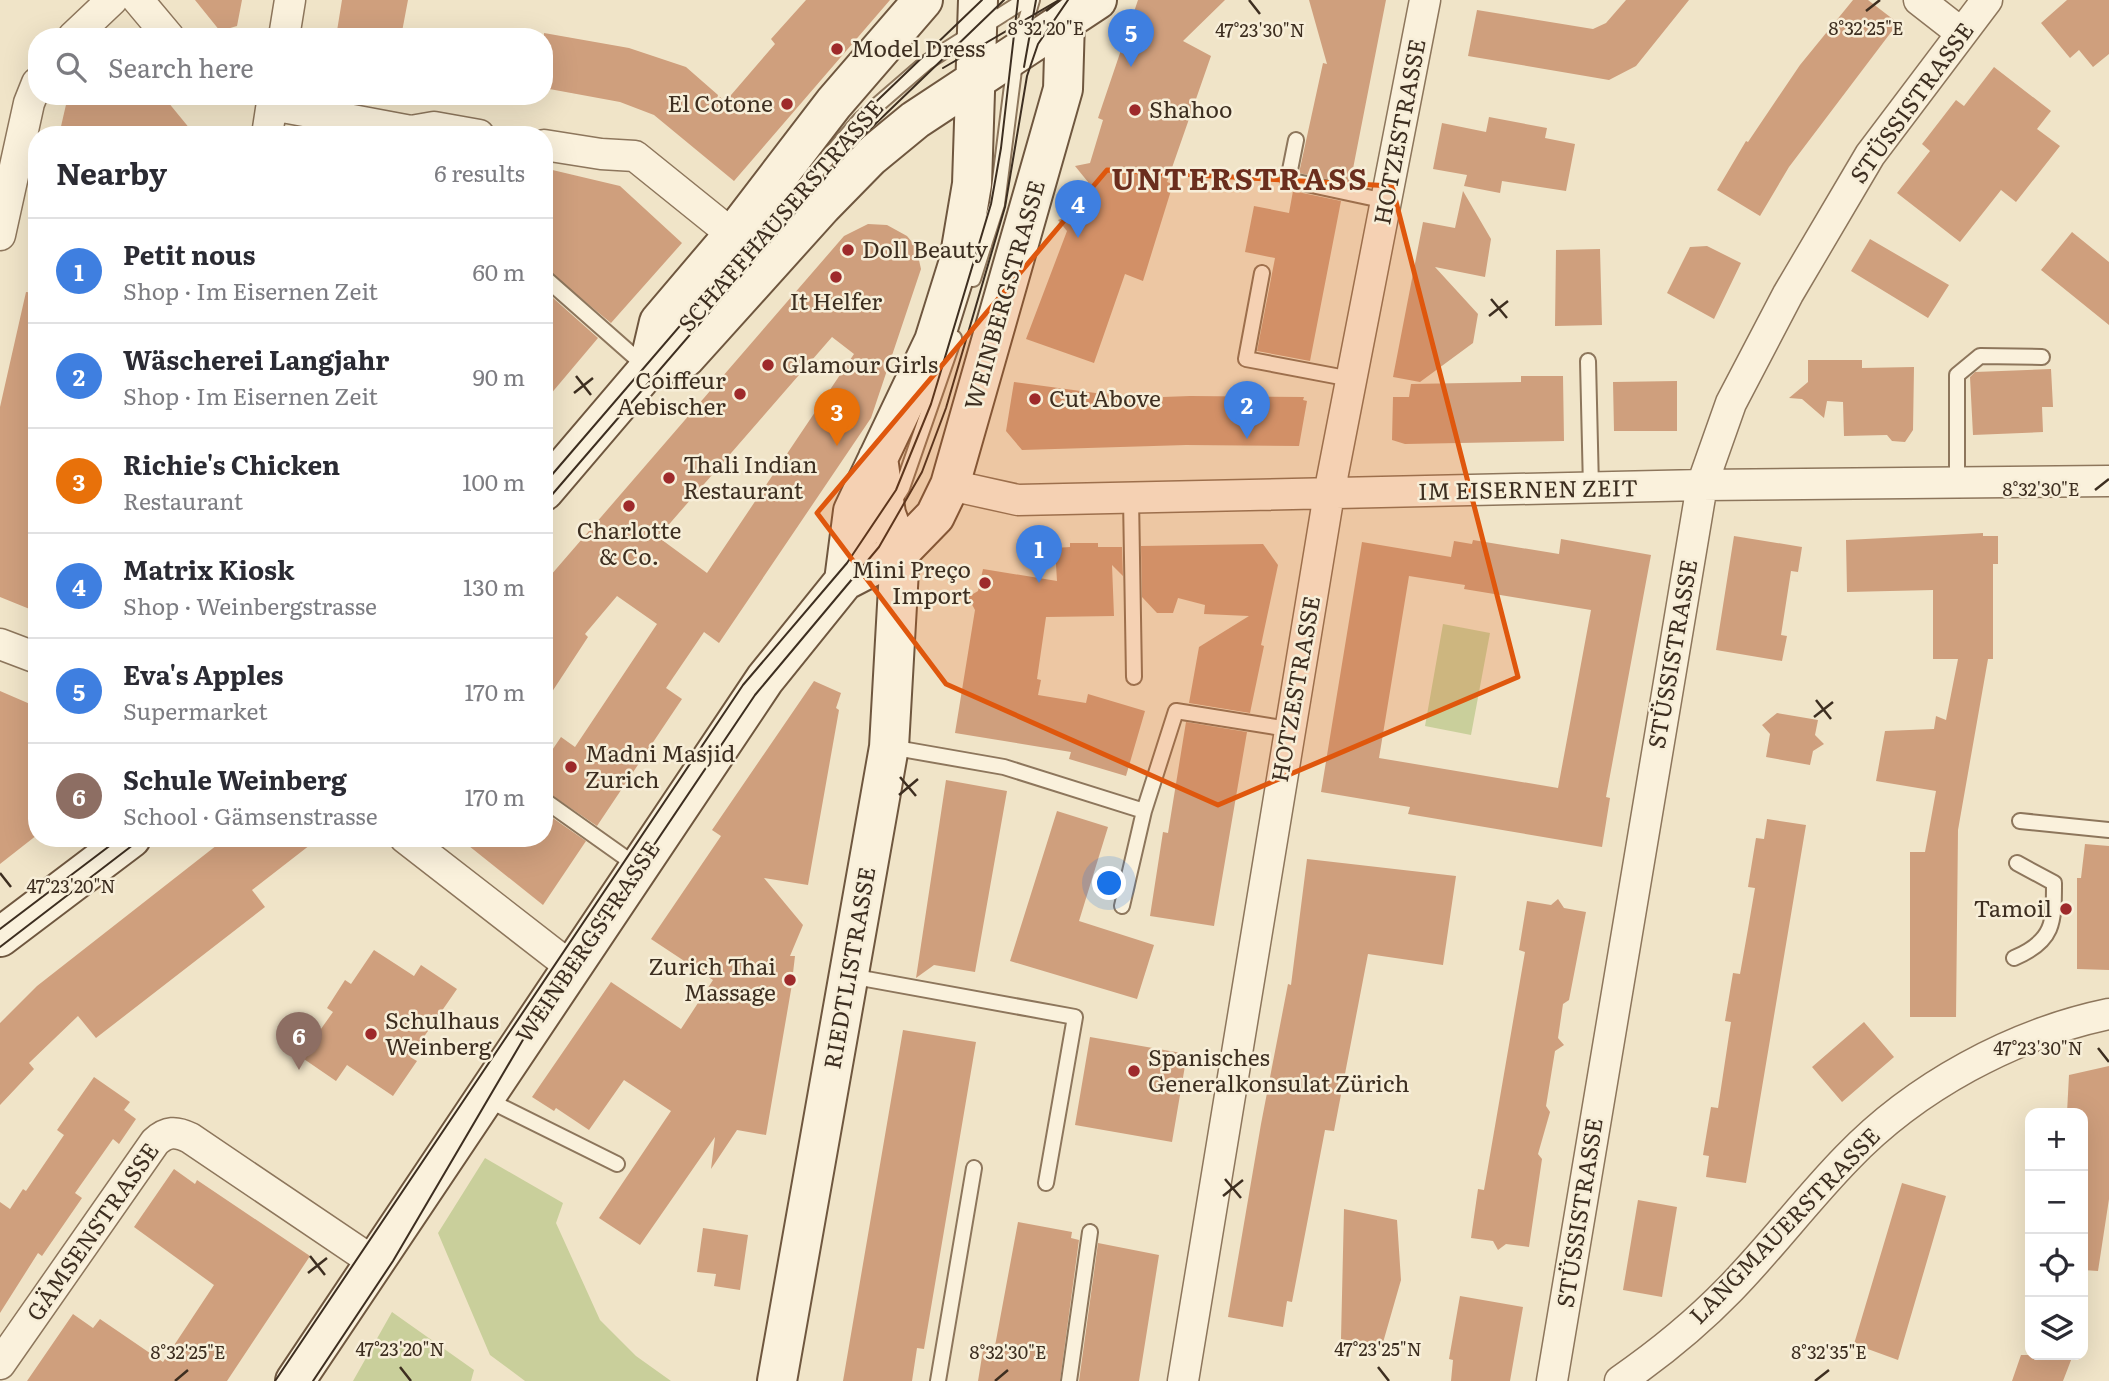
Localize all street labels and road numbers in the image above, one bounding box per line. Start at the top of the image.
street label: STÜSSISTRASSE [1840,14,1980,189]
street label: HOTZESTRASSE [1363,36,1433,227]
street label: SCHAFFHAUSERSTRASSE [669,91,890,338]
street label: WEINBERGSTRASSE [954,176,1052,413]
street label: IM EISERNEN ZEIT [1418,469,1638,507]
street label: STÜSSISTRASSE [1638,556,1704,751]
street label: HOTZESTRASSE [1261,593,1327,784]
street label: WEINBERGSTRASSE [506,833,667,1049]
street label: RIEDTLISTRASSE [814,864,883,1071]
street label: STÜSSISTRASSE [1546,1115,1610,1310]
street label: LANGMAUERSTRASSE [1680,1119,1887,1331]
street label: GÄMSENSTRASSE [17,1135,166,1327]

